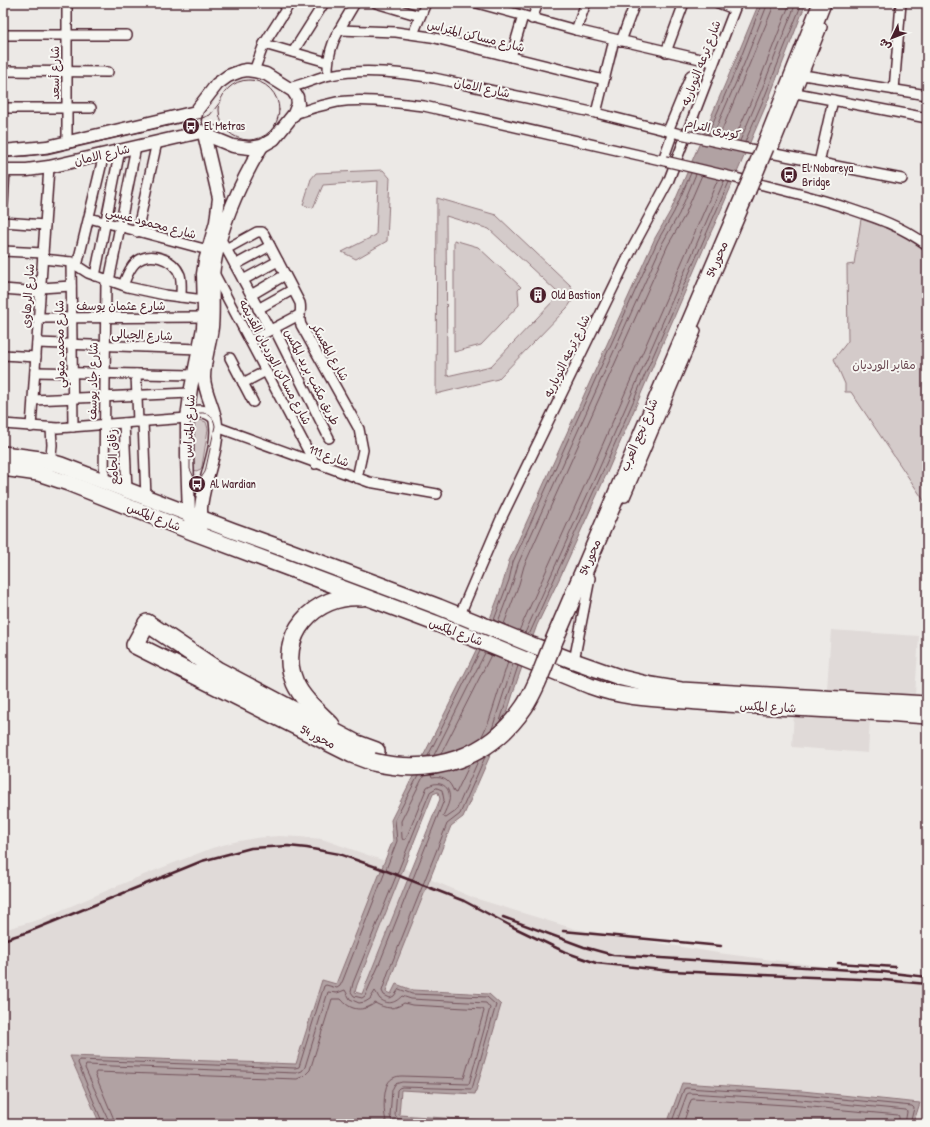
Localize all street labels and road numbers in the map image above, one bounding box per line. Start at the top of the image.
street label: شارع مساكن المتراس [425,15,527,57]
street label: شارع ترعه النوباريه [676,18,726,108]
street label: شارع أسعد [46,46,64,100]
street label: شارع الامان [452,73,512,103]
street label: كوبرى الترام [684,114,742,144]
street label: شارع الامان [72,140,132,170]
street label: شارع محمود عيسي [103,202,198,246]
street label: محور 54 [701,238,732,279]
street label: شارع الرهاوى [17,263,39,329]
street label: شارع مساكن الورديان القديمه [234,296,316,428]
street label: شارع عثمان يوسف [76,297,166,315]
street label: شارع محمد متولي [50,300,72,388]
street label: شارع ترعه النوباريه [539,311,595,401]
street label: شارع المعسكر [306,319,353,384]
street label: شارع الجبالى [111,325,173,345]
street label: طريق مكتب بريد المكس [281,326,344,428]
street label: شارع جاد يوسف [83,342,103,420]
street label: شارع المتراس [178,394,200,458]
street label: شارع نجع العرب [616,396,662,474]
street label: زقاق الجامع [103,429,123,485]
street label: شارع 111 [306,440,352,472]
street label: شارع المكس [124,498,184,536]
street label: محور 54 [574,536,605,577]
street label: شارع المكس [426,613,486,651]
street label: شارع المكس [739,697,797,717]
street label: محور 54 [298,721,339,753]

